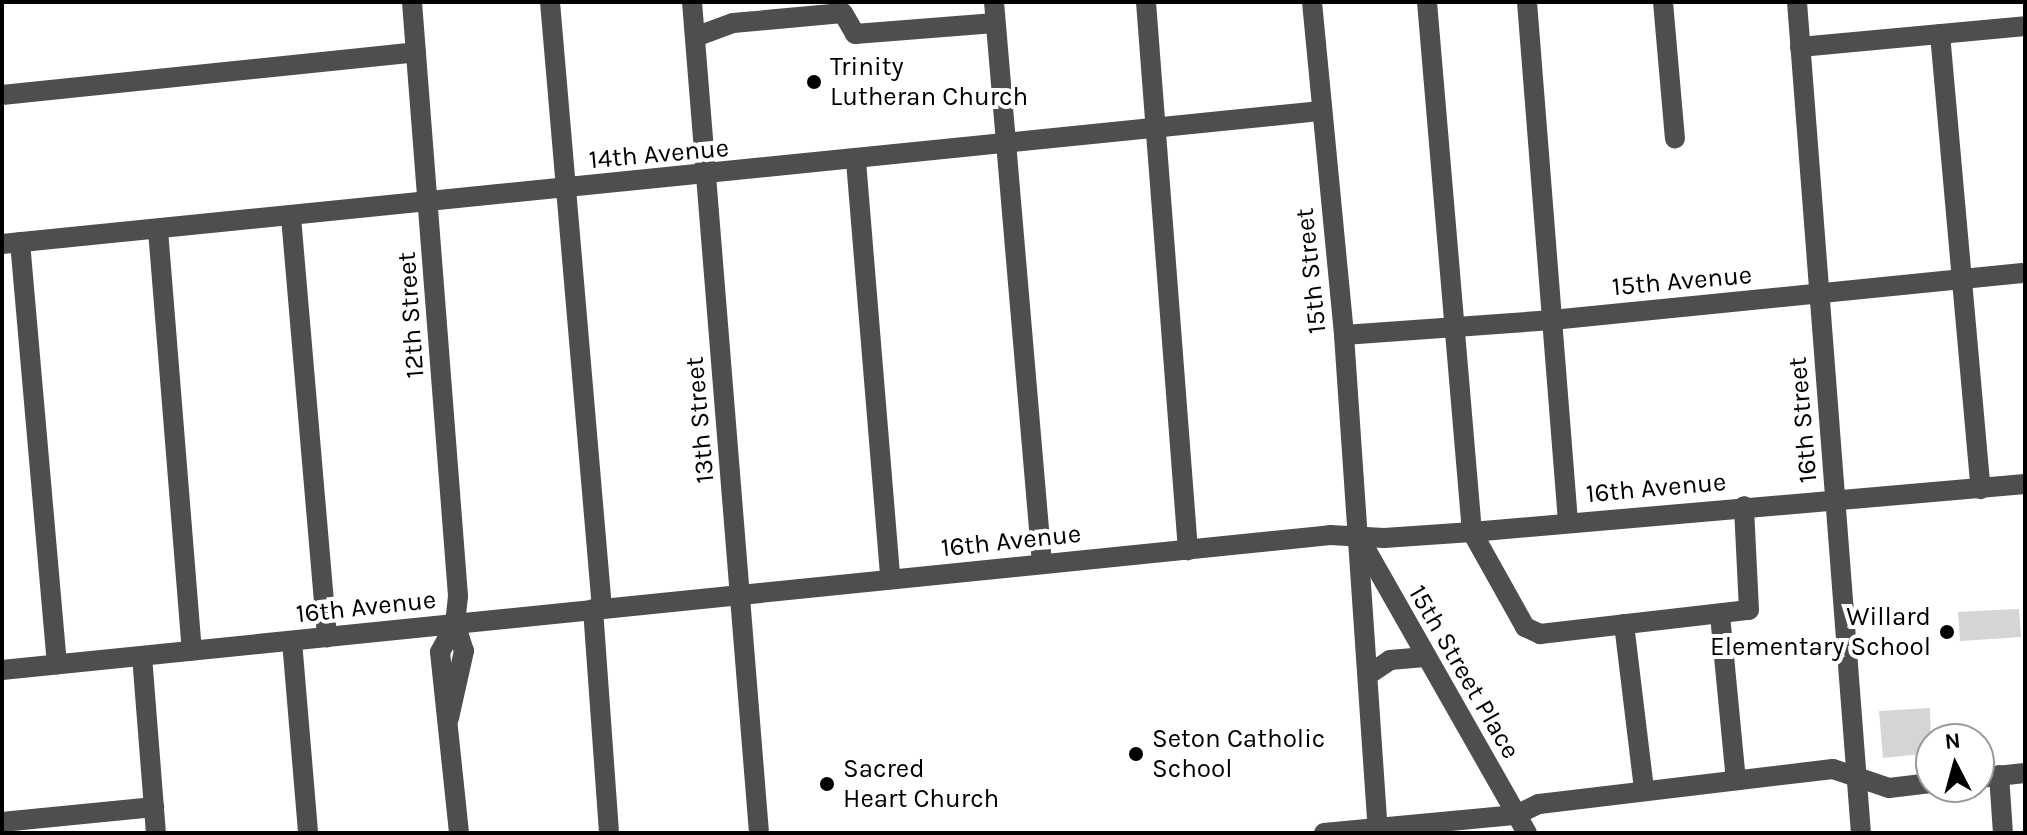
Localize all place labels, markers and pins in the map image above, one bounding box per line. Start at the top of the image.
place label: Trinity Lutheran Church [830,51,1028,112]
marker: Trinity Lutheran Church [805,73,823,91]
place label: Willard Elementary School [1710,601,1931,662]
marker: Willard Elementary School [1938,623,1956,641]
place label: Seton Catholic School [1152,723,1325,784]
marker: Seton Catholic School [1127,745,1145,763]
place label: Sacred Heart Church [843,753,999,814]
marker: Sacred Heart Church [818,775,836,793]

